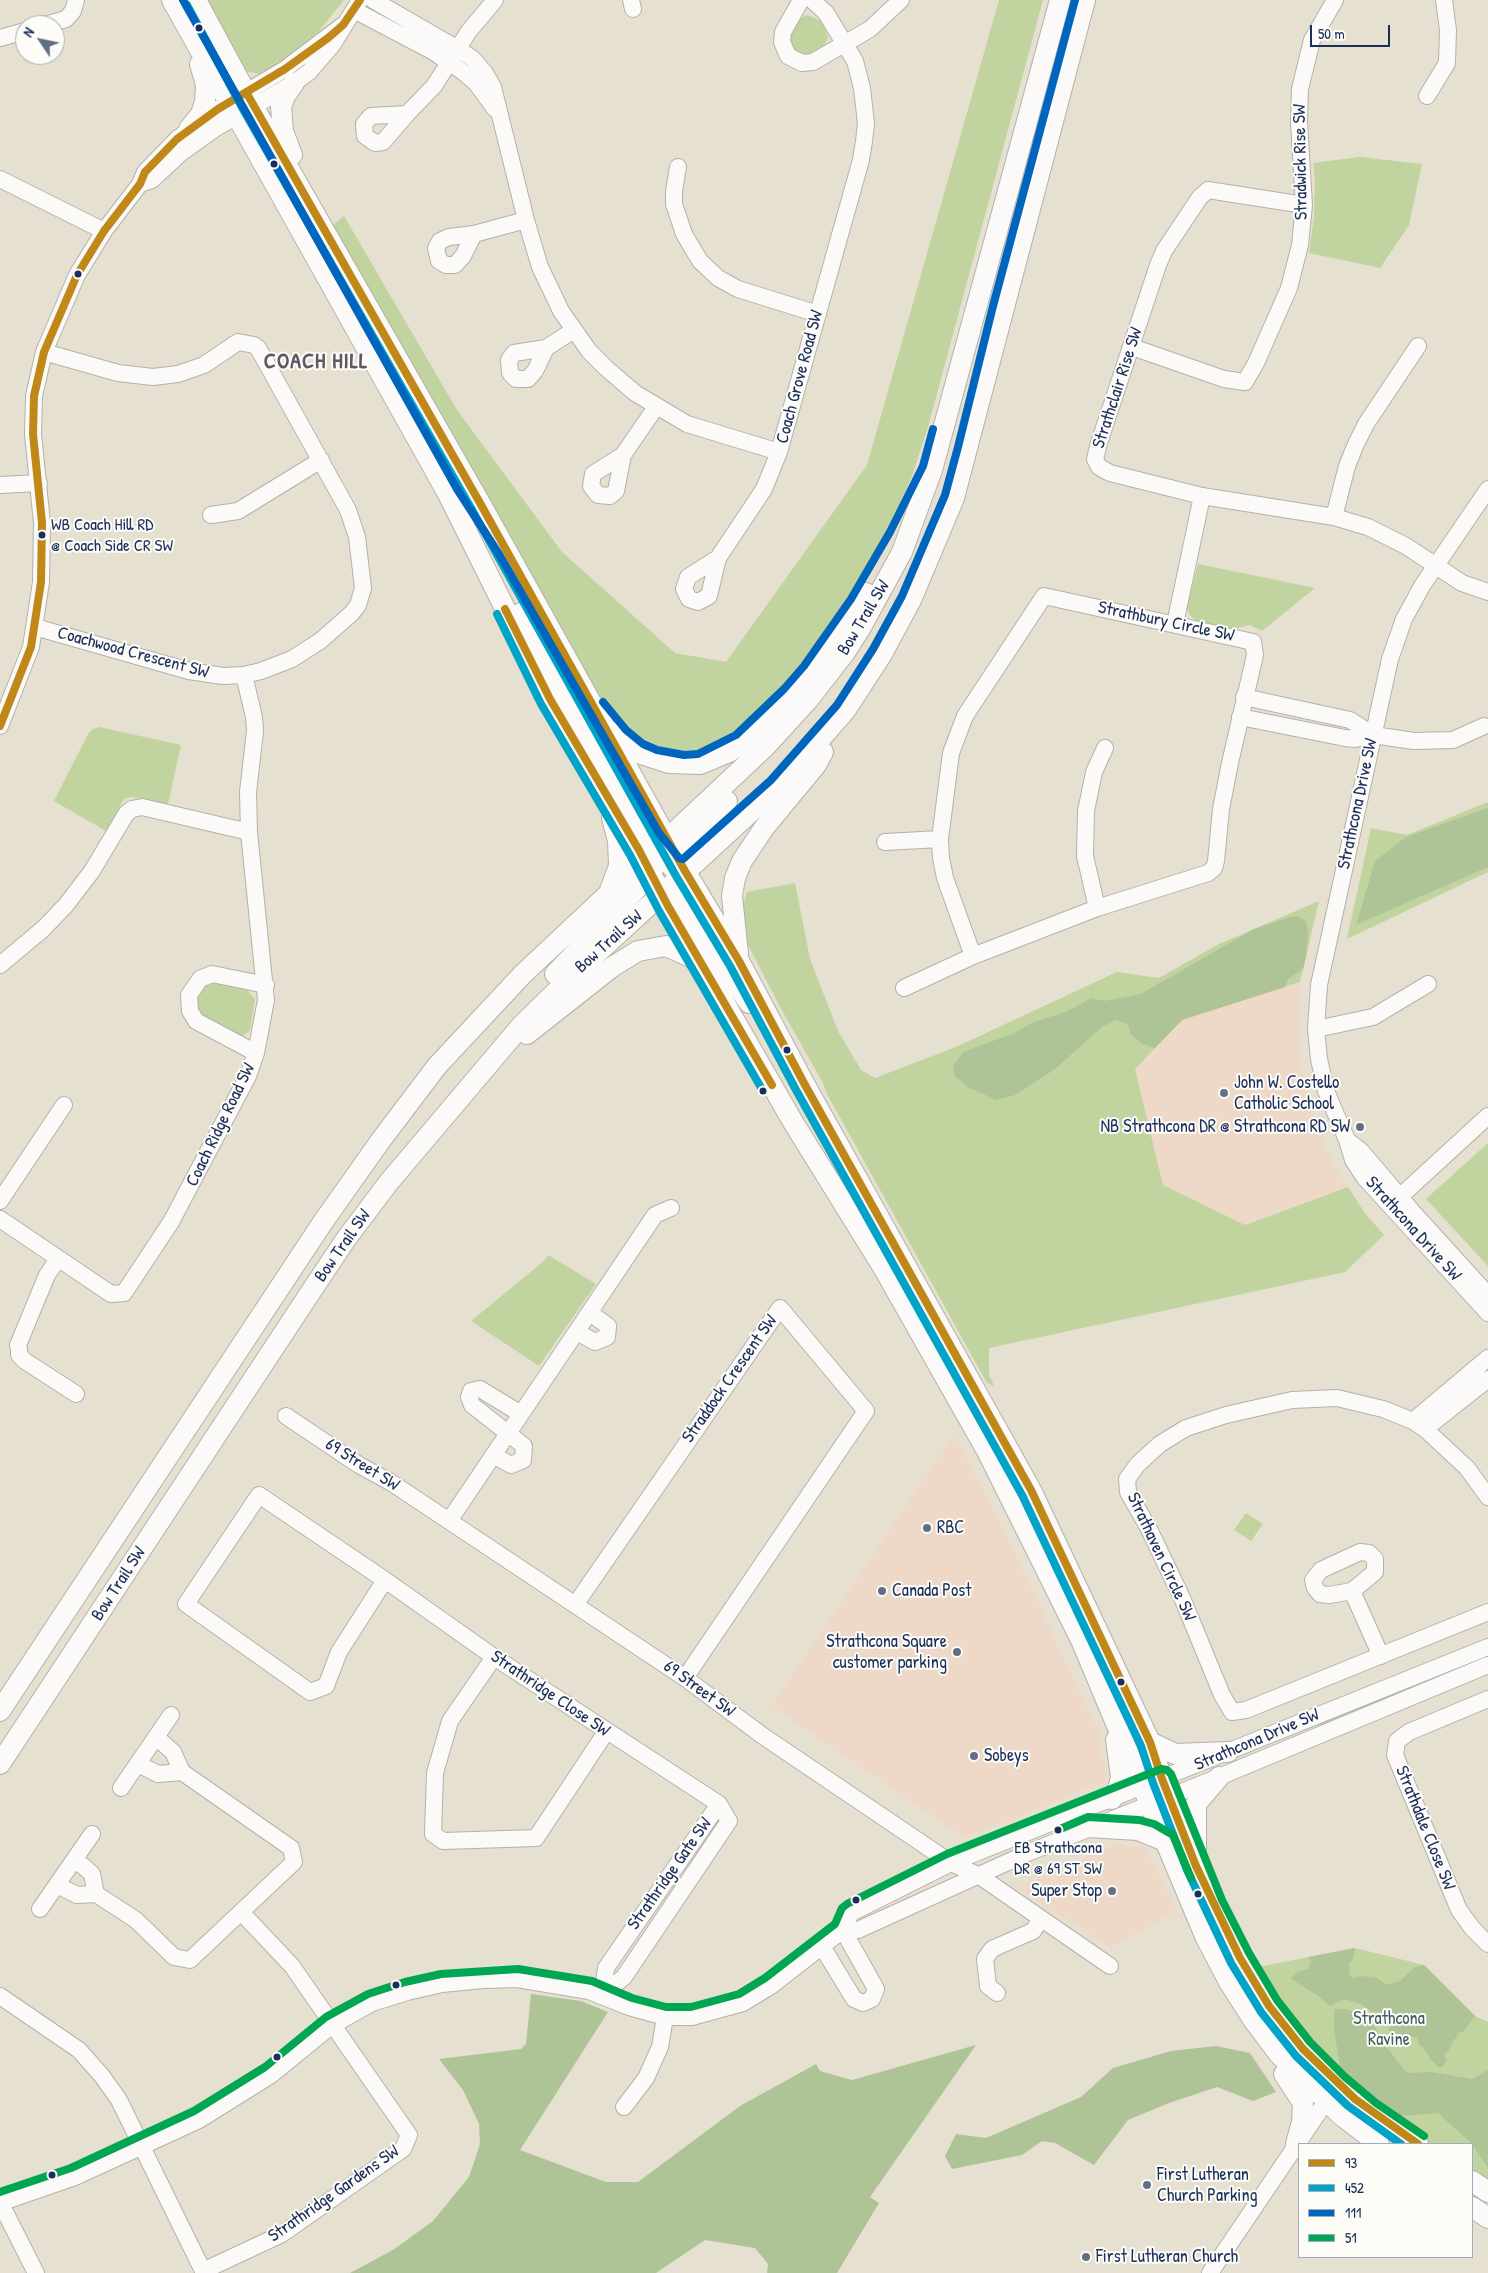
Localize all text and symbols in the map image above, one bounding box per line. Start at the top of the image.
north arrow [15,15,65,65]
scale bar [1313,15,1393,47]
text: N [18,23,38,40]
unlabelled marker [194,23,204,33]
text: 50 m [1318,23,1345,44]
street label: Stradwick Rise SW [1289,104,1313,220]
unlabelled marker [269,159,279,169]
unlabelled marker [73,269,83,279]
street label: Coach Grove Road SW [772,308,828,446]
street label: Strathclair Rise SW [1088,325,1148,451]
district label: COACH HILL [263,349,369,375]
place label: WB Coach Hill RD @ Coach Side CR SW [51,515,173,555]
marker: WB Coach Hill RD @ Coach Side CR SW [37,530,47,540]
street label: Bow Trail SW [833,577,895,659]
street label: Strathbury Circle SW [1096,597,1236,647]
street label: Coachwood Crescent SW [55,622,211,684]
street label: Strathcona Drive SW [1334,737,1382,871]
street label: Bow Trail SW [571,906,647,978]
unlabelled marker [782,1045,792,1055]
street label: Coach Ridge Road SW [182,1060,260,1190]
place label: John W. Costello Catholic School [1234,1072,1339,1114]
unlabelled marker [758,1086,768,1096]
marker: John W. Costello Catholic School [1218,1087,1230,1099]
place label: NB Strathcona DR @ Strathcona RD SW [1101,1116,1350,1138]
marker: NB Strathcona DR @ Strathcona RD SW [1354,1121,1366,1133]
street label: Strathcona Drive SW [1360,1172,1466,1286]
street label: Bow Trail SW [310,1206,376,1286]
street label: Straddock Crescent SW [678,1311,782,1447]
street label: 69 Street SW [321,1434,403,1496]
street label: Strathaven Circle SW [1122,1489,1200,1625]
place label: RBC [937,1517,964,1539]
marker: RBC [921,1522,933,1534]
street label: Bow Trail SW [87,1543,151,1625]
place label: Canada Post [892,1580,971,1602]
marker: Canada Post [876,1585,888,1597]
place label: Strathcona Square customer parking [826,1631,947,1674]
street label: Strathridge Close SW [486,1646,614,1742]
marker: Strathcona Square customer parking [951,1646,963,1658]
street label: 69 Street SW [659,1656,739,1722]
unlabelled marker [1116,1677,1126,1687]
street label: Strathcona Drive SW [1192,1704,1322,1776]
place label: Sobeys [984,1745,1029,1767]
marker: Sobeys [968,1750,980,1762]
street label: Strathdale Close SW [1390,1763,1460,1893]
street label: Strathridge Gate SW [623,1814,717,1934]
marker: EB Strathcona DR @ 69 ST SW [1053,1825,1063,1835]
place label: EB Strathcona DR @ 69 ST SW [1014,1838,1102,1878]
place label: Super Stop [1031,1880,1102,1902]
marker: Super Stop [1106,1885,1118,1897]
unlabelled marker [1193,1889,1203,1899]
unlabelled marker [851,1895,861,1905]
unlabelled marker [391,1980,401,1990]
park label: Strathcona Ravine [1353,2008,1425,2050]
unlabelled marker [272,2052,282,2062]
street label: Strathridge Gardens SW [264,2141,404,2247]
legend [1298,2143,1473,2258]
text: 93 [1345,2152,1357,2173]
place label: First Lutheran Church Parking [1157,2164,1258,2206]
unlabelled marker [47,2170,57,2180]
text: 452 [1345,2177,1364,2198]
marker: First Lutheran Church Parking [1141,2179,1153,2191]
text: 111 [1345,2202,1361,2223]
text: 51 [1345,2227,1357,2248]
place label: First Lutheran Church [1096,2246,1238,2268]
marker: First Lutheran Church [1080,2251,1092,2263]

